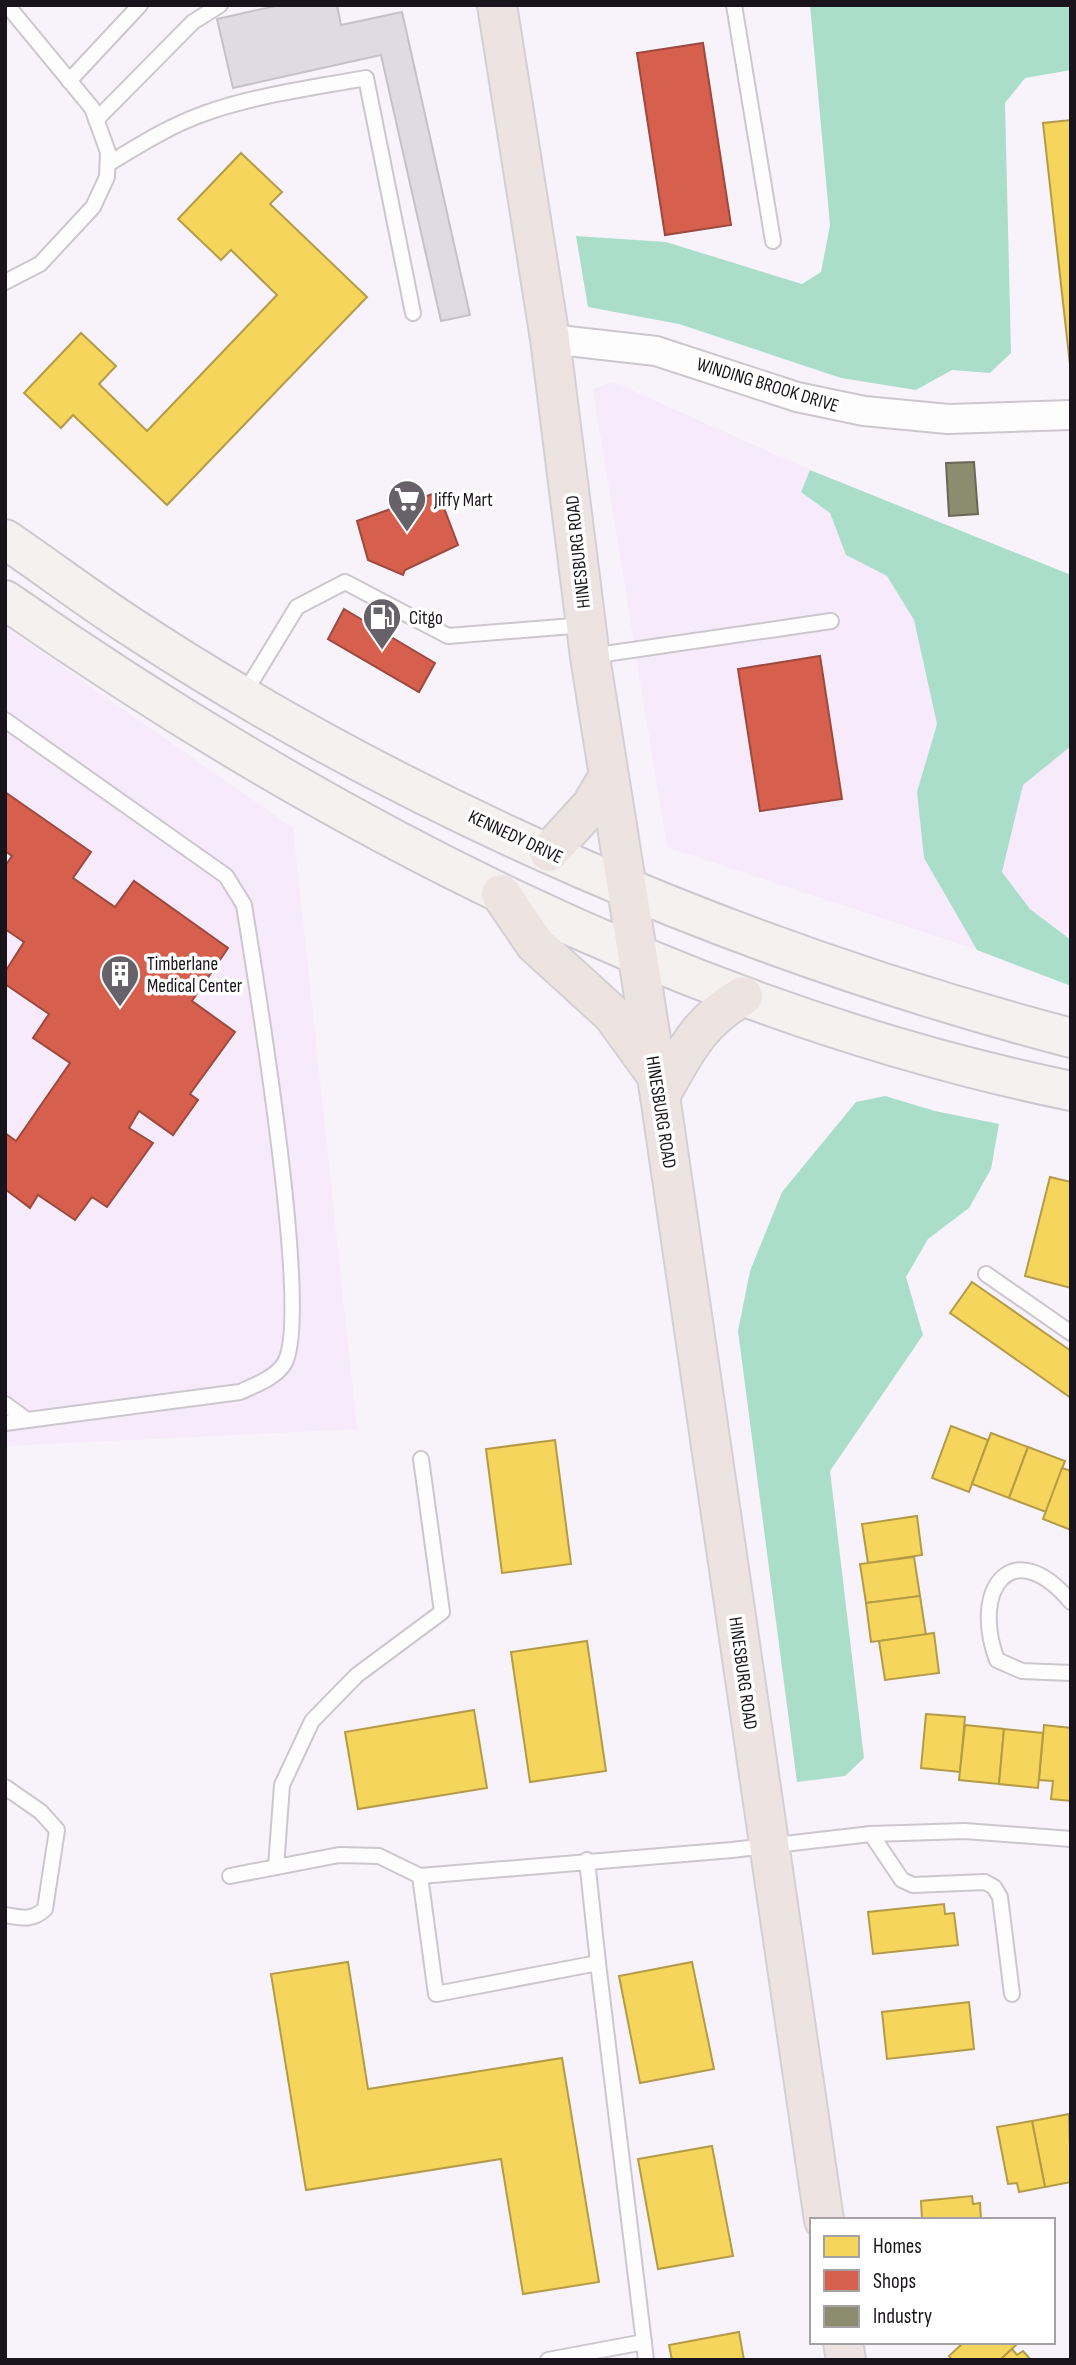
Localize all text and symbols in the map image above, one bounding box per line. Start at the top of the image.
street label: WINDING BROOK DRIVE [694,353,841,418]
supermarket icon: Jiffy Mart [386,478,428,533]
place label: Jiffy Mart [433,489,493,512]
street label: HINESBURG ROAD [561,494,596,610]
fuel station icon: Citgo [361,596,403,651]
place label: Citgo [409,607,443,630]
street label: KENNEDY DRIVE [464,805,566,869]
building icon: Timberlane Medical Center [99,953,141,1008]
place label: Timberlane Medical Center [147,953,243,998]
street label: HINESBURG ROAD [640,1054,681,1170]
street label: HINESBURG ROAD [723,1615,762,1731]
legend [810,2218,1055,2344]
text: Homes [873,2234,922,2259]
text: Shops [873,2269,916,2294]
text: Industry [873,2304,932,2329]

